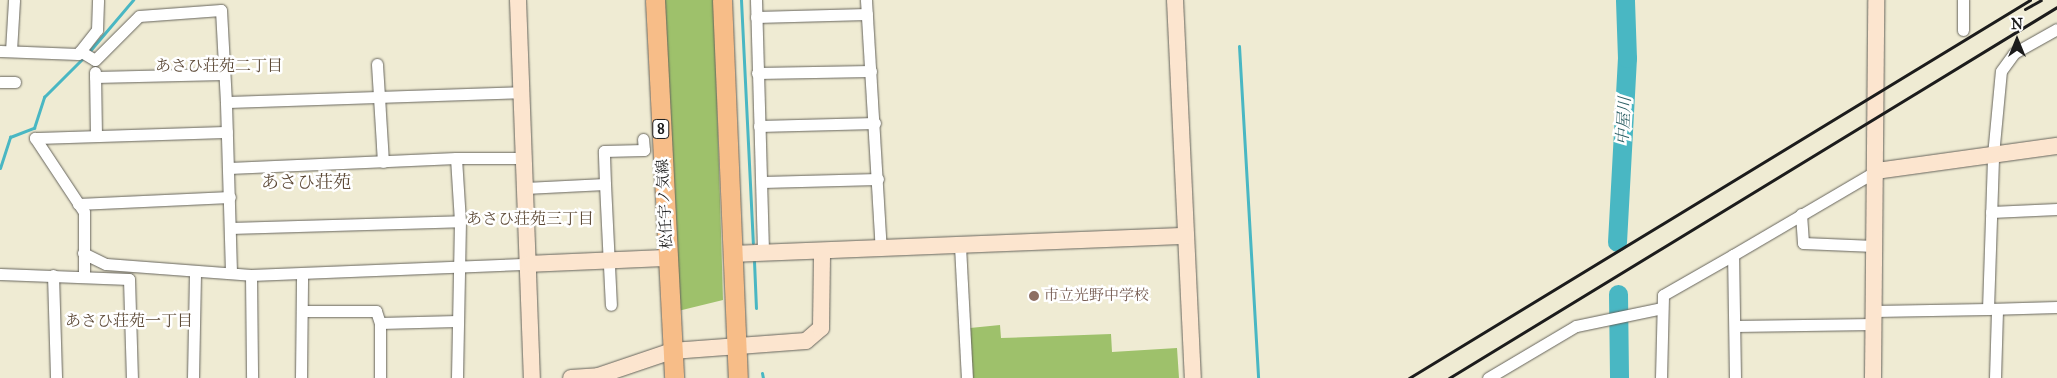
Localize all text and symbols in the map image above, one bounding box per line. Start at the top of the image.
north arrow [1992,15,2042,65]
text: N [2011,16,2023,33]
district label: あさひ荘苑二丁目 [155,56,283,76]
water label: 中屋川 [1613,97,1635,145]
road number: 8 [652,118,670,140]
street label: 松任宇ノ気線 [654,159,676,249]
district label: あさひ荘苑 [261,171,351,193]
district label: あさひ荘苑三丁目 [466,209,594,229]
place label: 市立光野中学校 [1044,287,1149,305]
marker: 市立光野中学校 [1028,290,1040,302]
district label: あさひ荘苑一丁目 [65,311,193,331]

